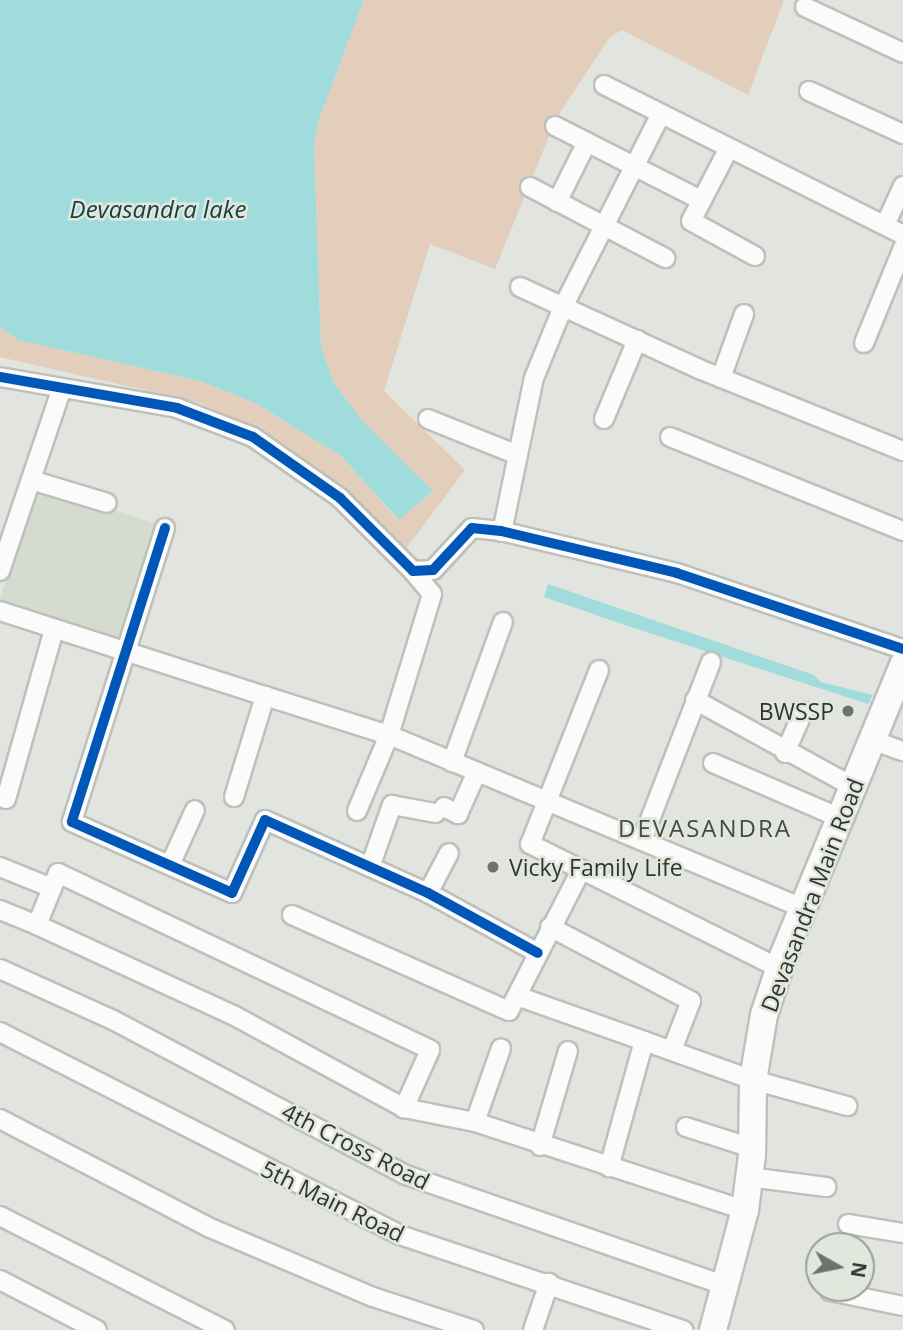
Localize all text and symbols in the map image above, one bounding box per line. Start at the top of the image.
water label: Devasandra lake [70,195,246,223]
place label: BWSSP [759,697,834,725]
marker: BWSSP [840,703,856,719]
street label: Devasandra Main Road [755,774,869,1016]
district label: DEVASANDRA [619,814,791,842]
place label: Vicky Family Life [509,853,683,881]
marker: Vicky Family Life [483,857,503,877]
street label: 4th Cross Road [278,1097,434,1195]
street label: 5th Main Road [257,1154,409,1248]
north arrow [805,1232,875,1302]
text: N [845,1260,873,1280]

